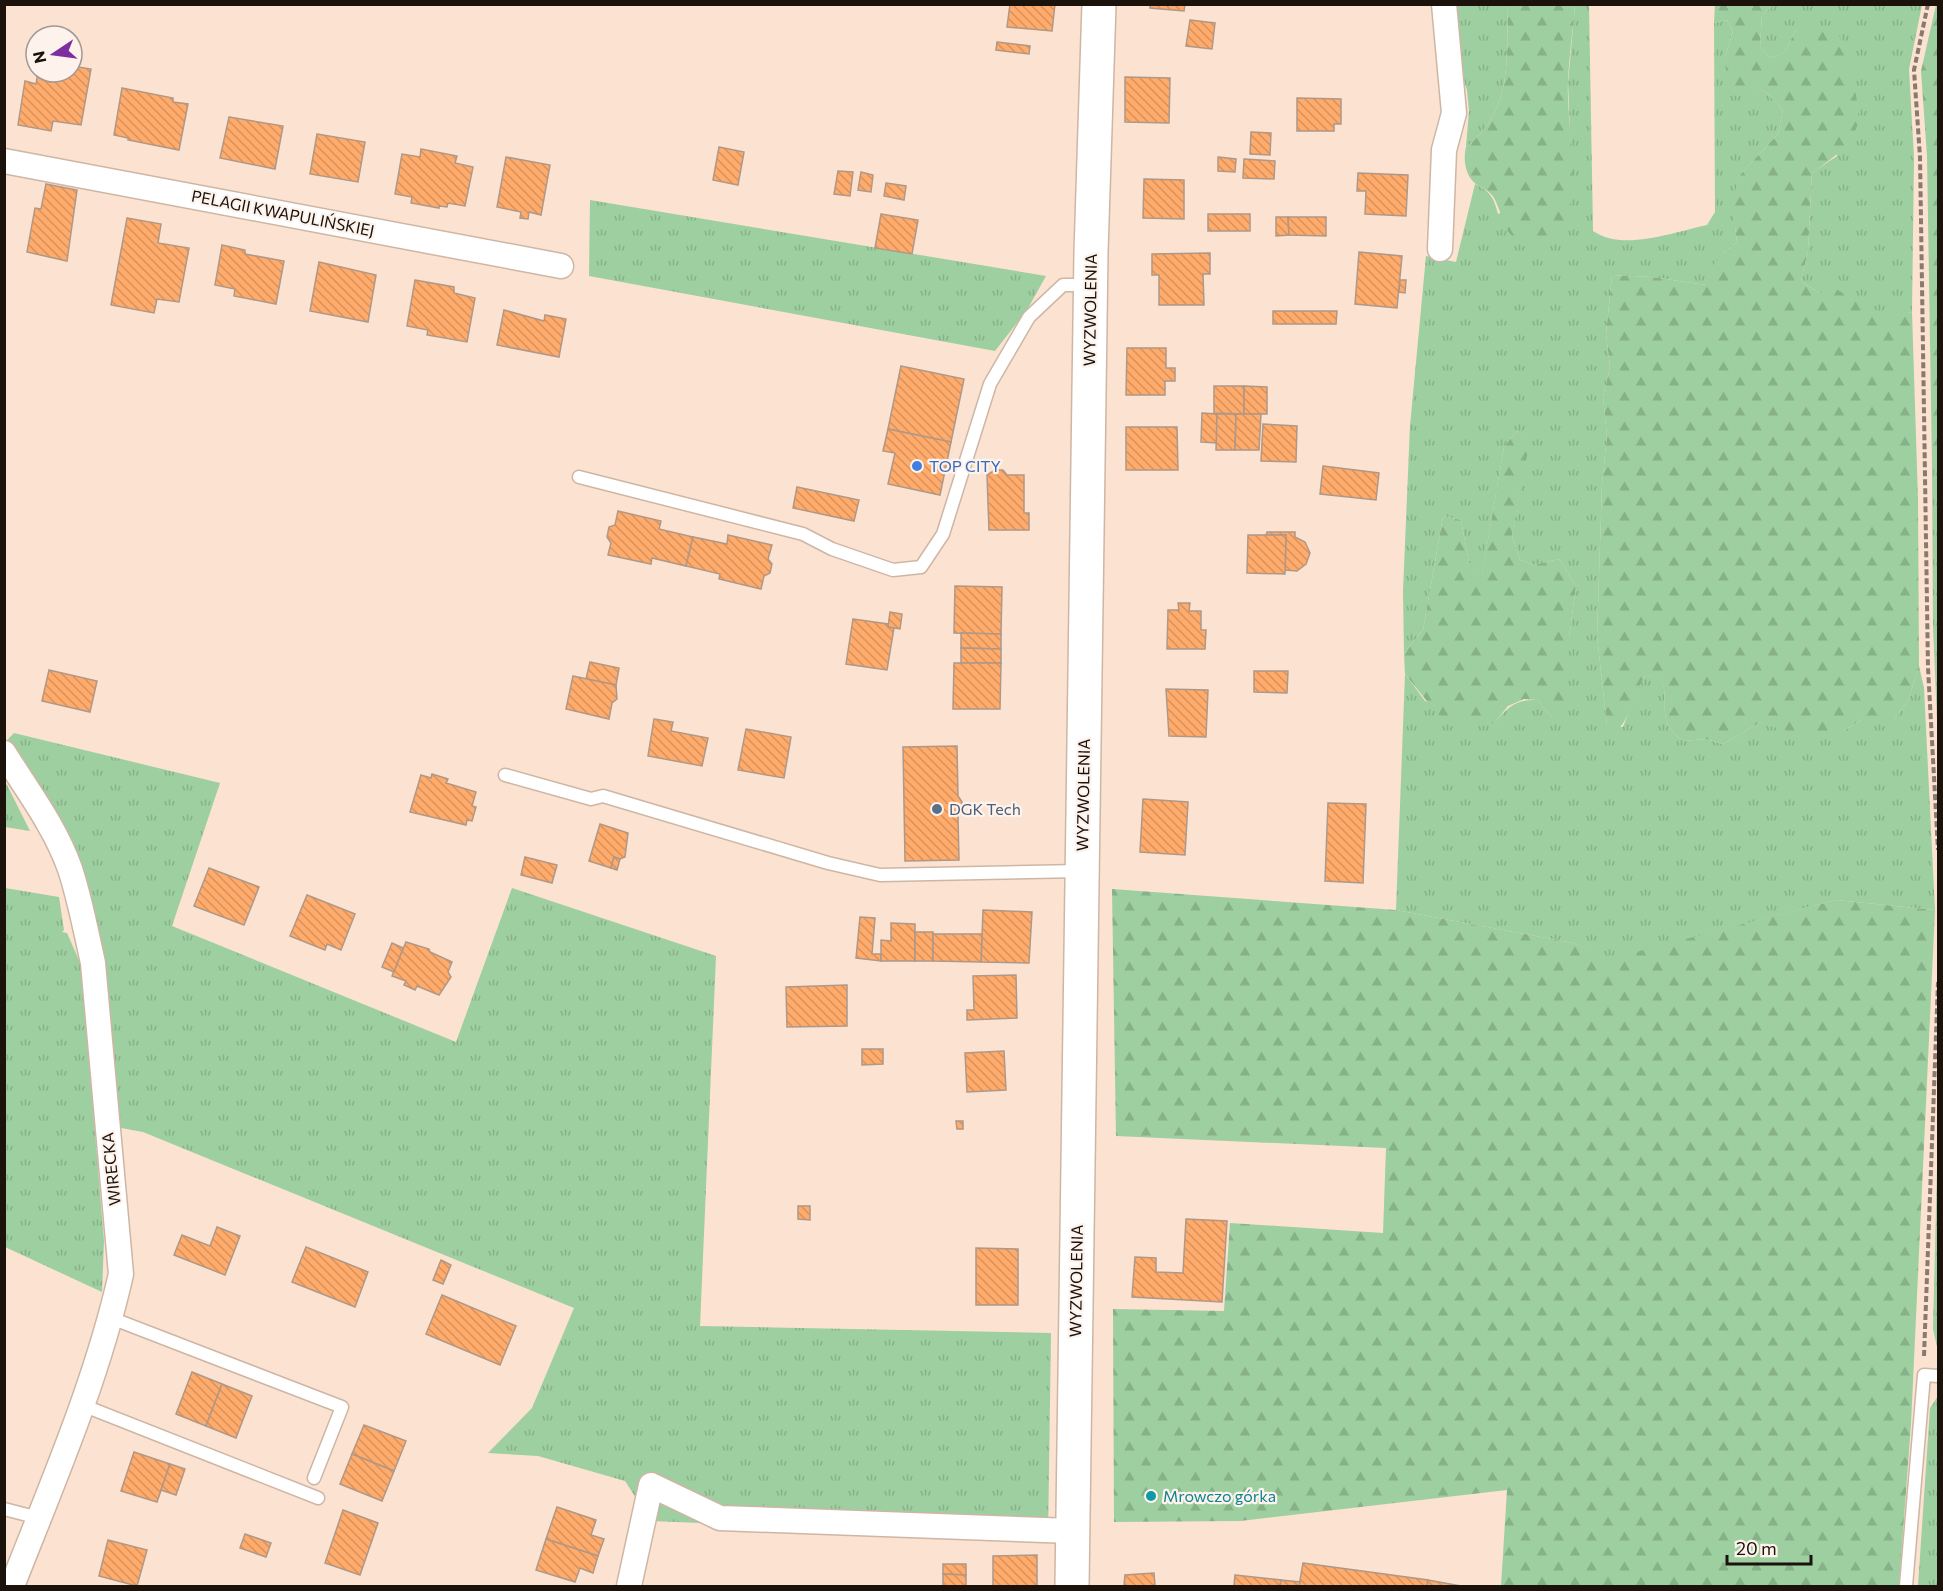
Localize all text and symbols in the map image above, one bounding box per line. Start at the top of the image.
north arrow [24,24,84,84]
text: N [28,50,50,65]
street label: PELAGII KWAPULIŃSKIEJ [190,185,376,240]
street label: WYZWOLENIA [1079,253,1100,367]
place label: TOP CITY [929,456,1002,475]
marker: TOP CITY [910,459,924,473]
street label: WYZWOLENIA [1072,738,1093,852]
place label: DGK Tech [949,799,1021,818]
marker: DGK Tech [930,802,944,816]
street label: WIRECKA [97,1131,124,1207]
street label: WYZWOLENIA [1065,1224,1086,1338]
place label: Mrowczo górka [1163,1486,1276,1505]
marker: Mrowczo górka [1144,1489,1158,1503]
scale bar [1727,1528,1811,1566]
text: 20 m [1736,1537,1777,1559]

